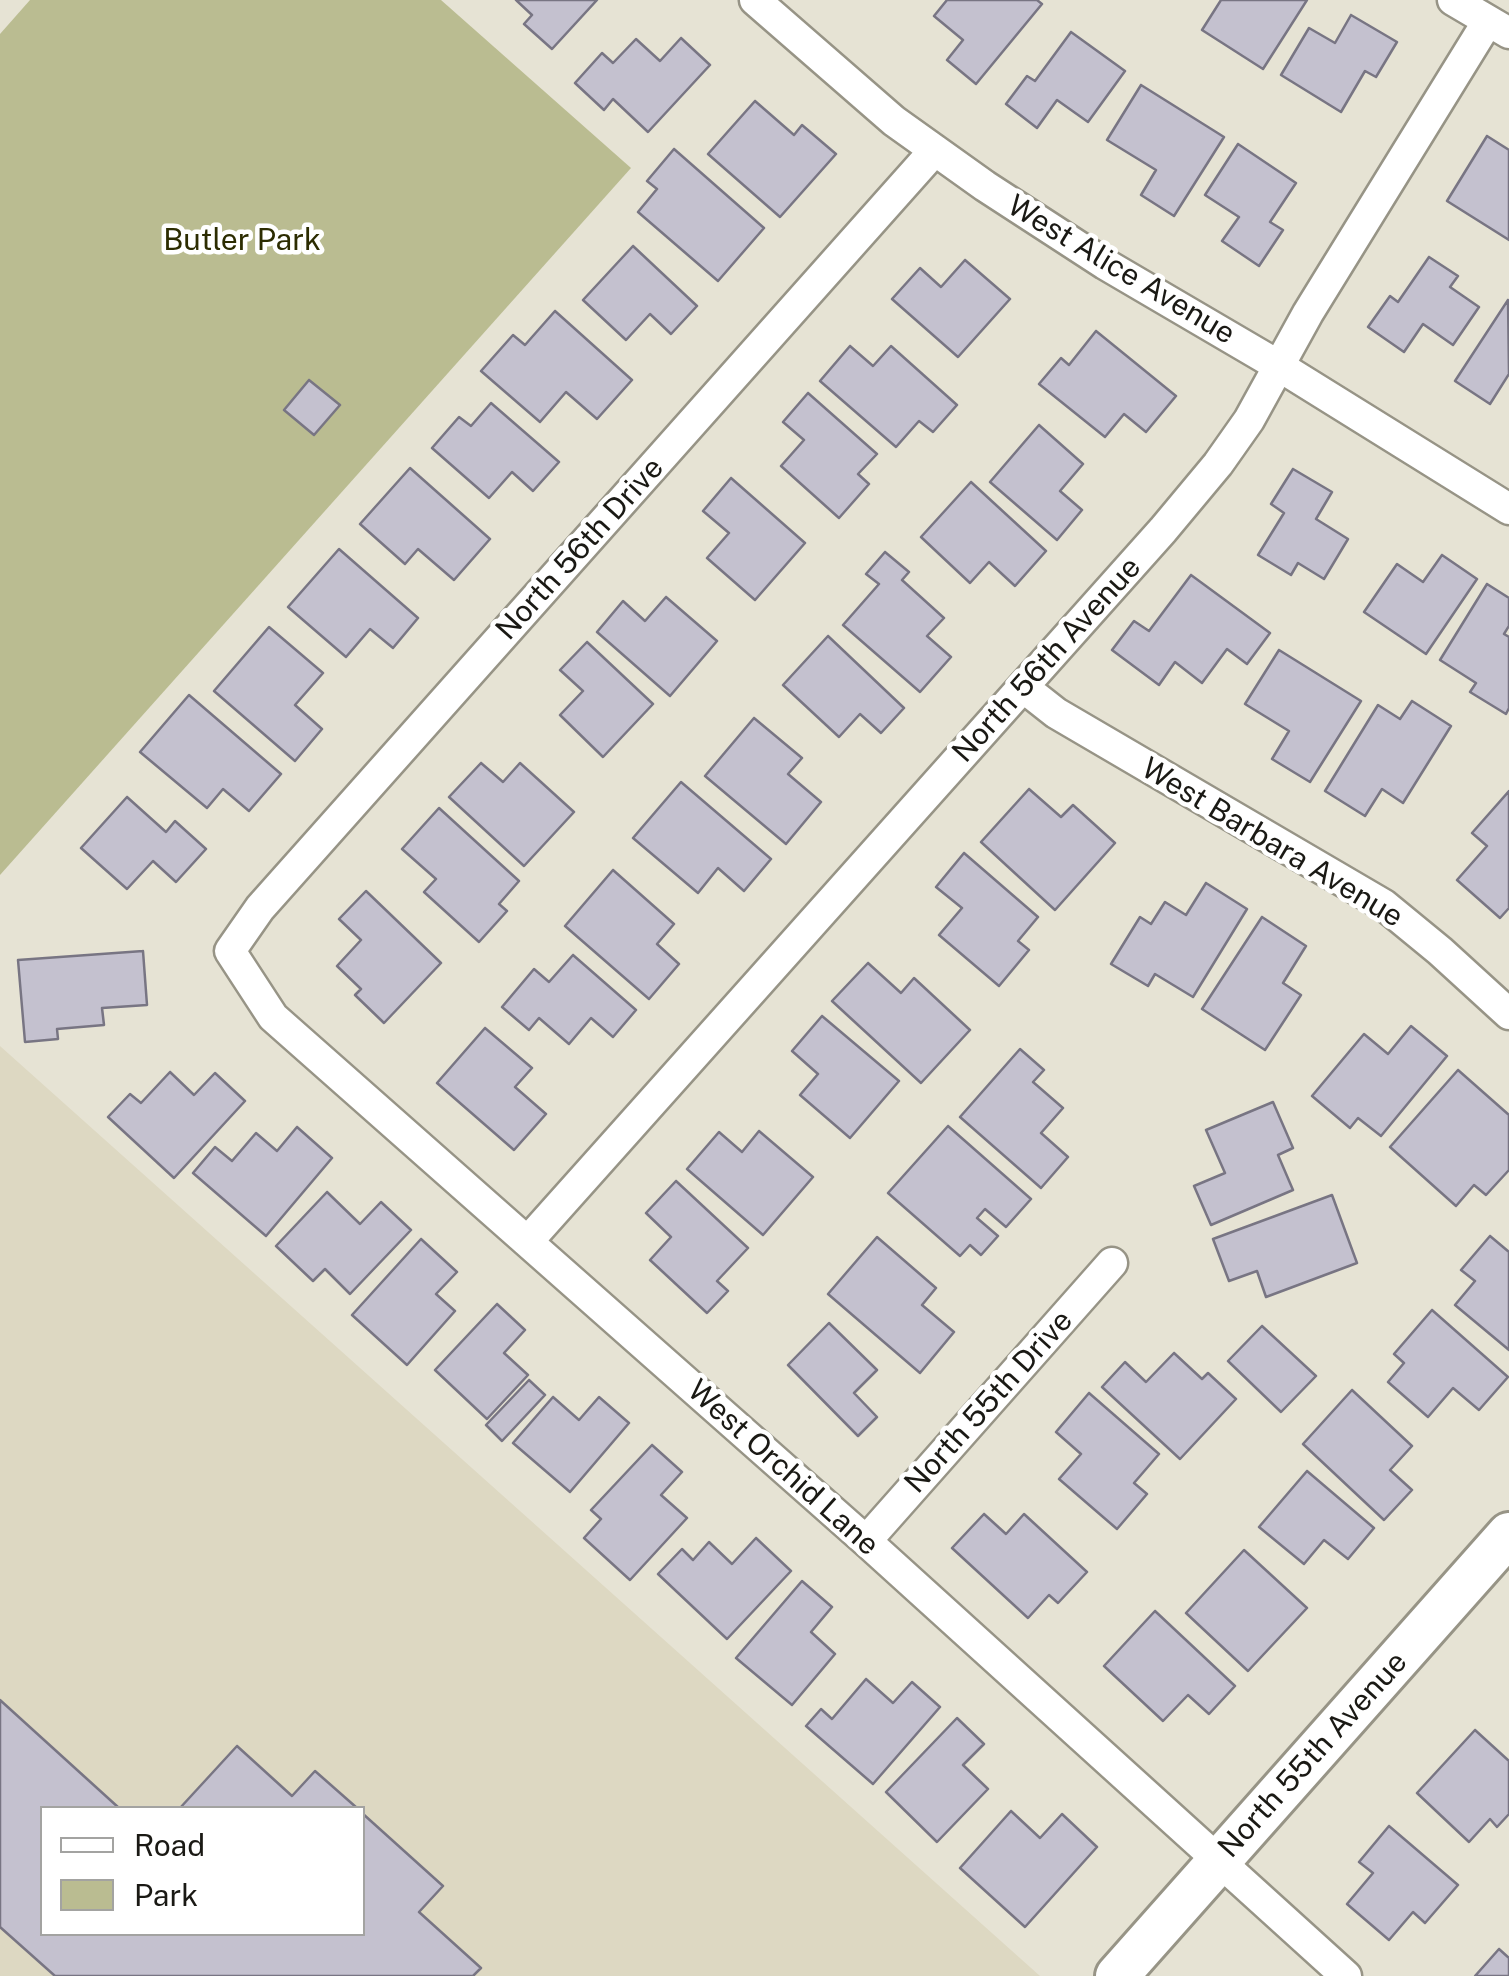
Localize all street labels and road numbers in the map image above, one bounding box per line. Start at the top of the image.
street label: West Alice Avenue [1001,188,1241,352]
street label: North 56th Drive [489,450,671,648]
street label: North 56th Avenue [945,550,1149,770]
street label: West Barbara Avenue [1135,751,1409,935]
street label: North 55th Drive [898,1303,1080,1501]
street label: West Orchid Lane [680,1373,886,1563]
street label: North 55th Avenue [1211,1645,1415,1865]

